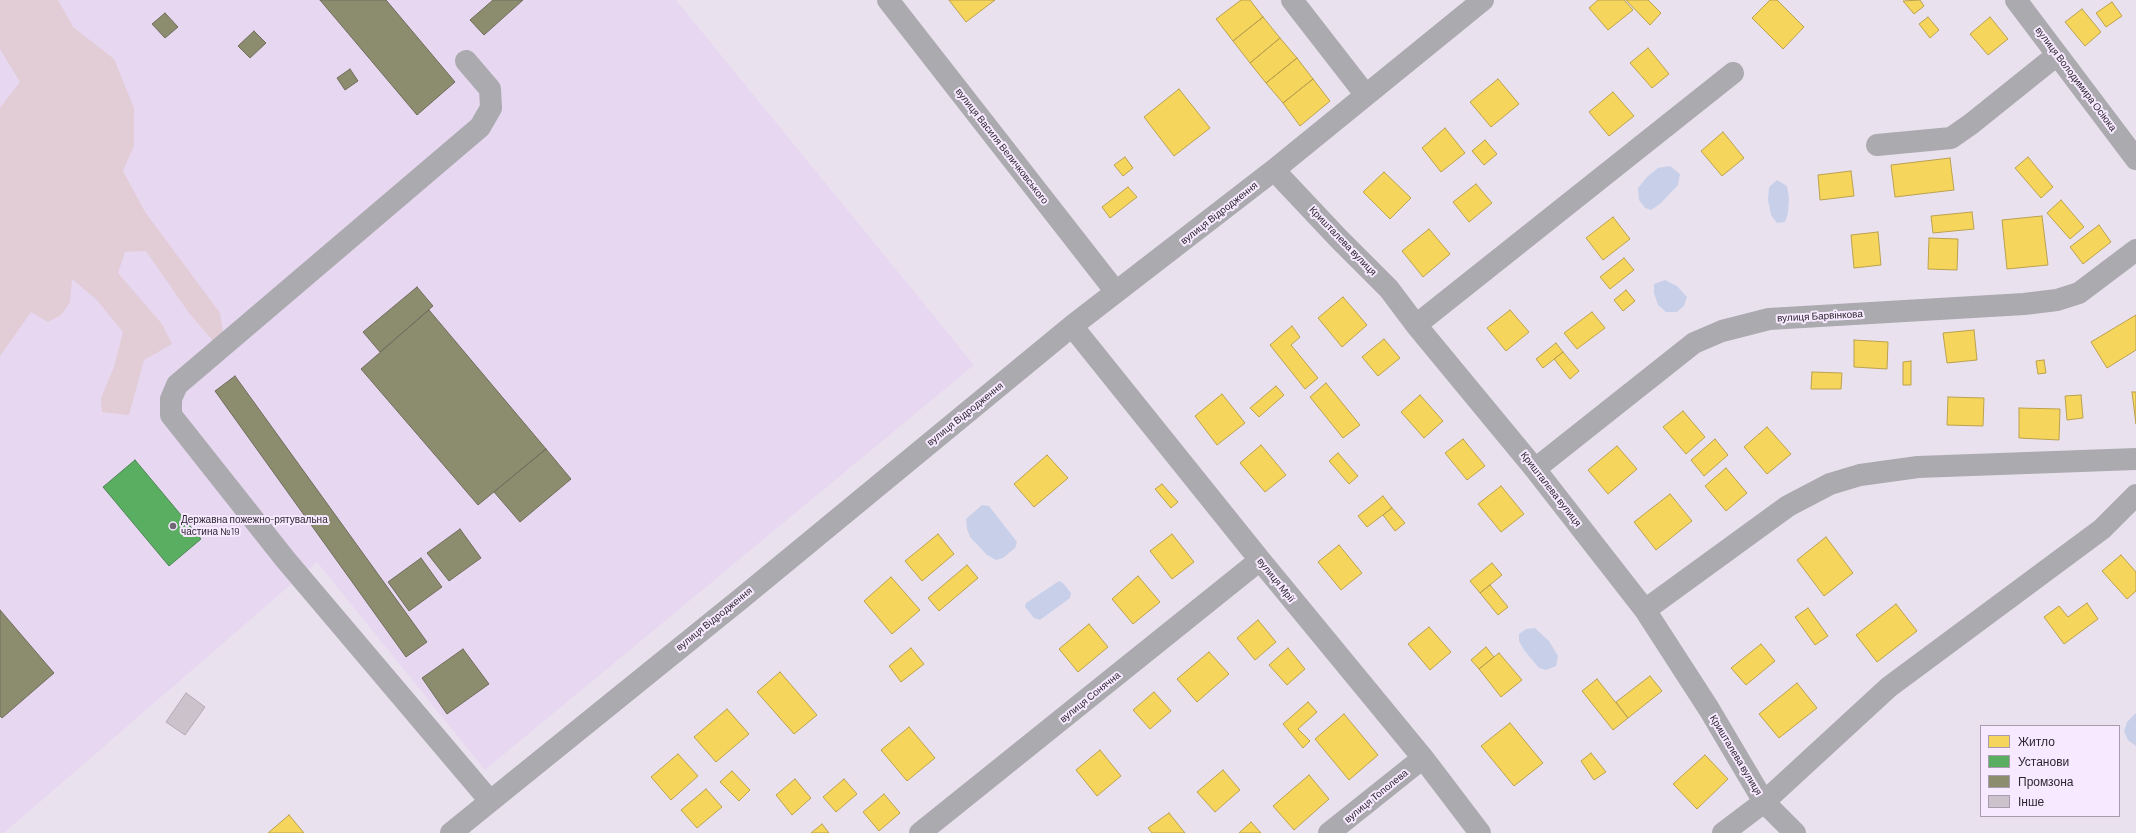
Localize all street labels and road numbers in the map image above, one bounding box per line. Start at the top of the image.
street label: вулиця Володимира Осіюка [2033,25,2119,133]
street label: вулиця Василя Величковського [953,86,1051,206]
street label: вулиця Відродження [1178,179,1260,247]
street label: Кришталева вулиця [1307,204,1379,278]
street label: вулиця Барвінкова [1777,308,1863,324]
street label: вулиця Відродження [924,380,1006,448]
street label: Кришталева вулиця [1518,449,1584,529]
street label: вулиця Мрії [1255,556,1297,604]
street label: вулиця Відродження [673,585,755,653]
street label: вулиця Сонячна [1057,669,1123,725]
street label: Кришталева вулиця [1707,713,1765,797]
street label: вулиця Тополева [1342,767,1410,825]

